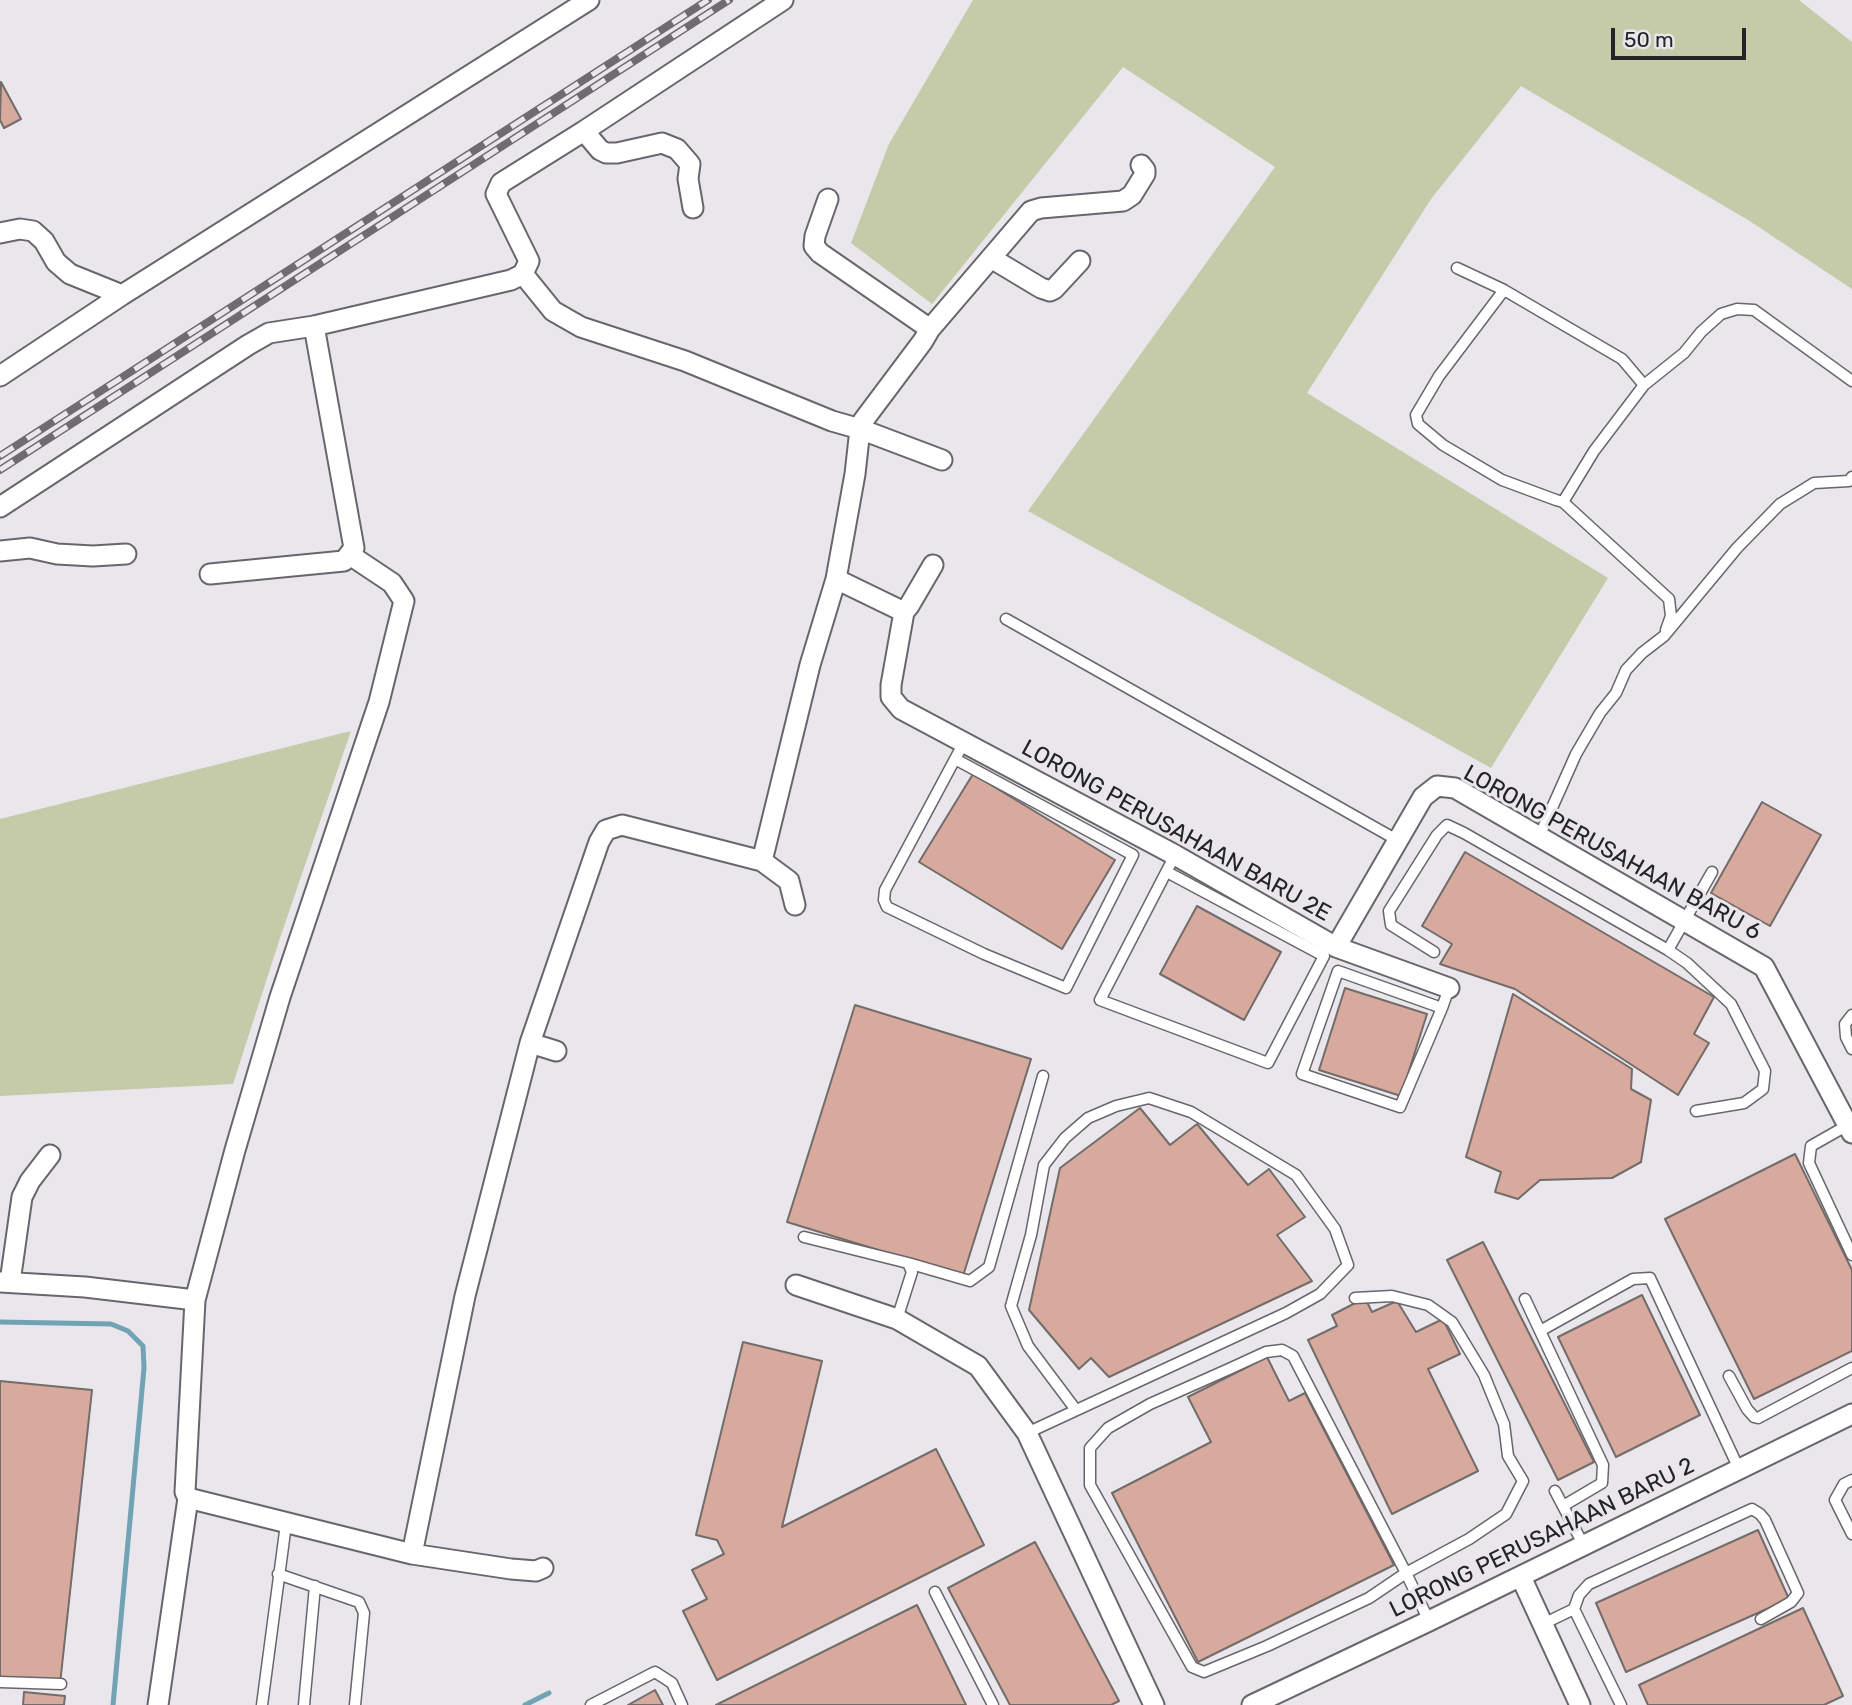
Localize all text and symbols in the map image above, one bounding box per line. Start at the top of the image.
scale bar [1614,14,1749,58]
text: 50 m [1624,27,1674,52]
street label: LORONG PERUSAHAAN BARU 2E [1017,734,1335,928]
street label: LORONG PERUSAHAAN BARU 6 [1459,760,1765,946]
street label: LORONG PERUSAHAAN BARU 2 [1385,1452,1699,1624]

